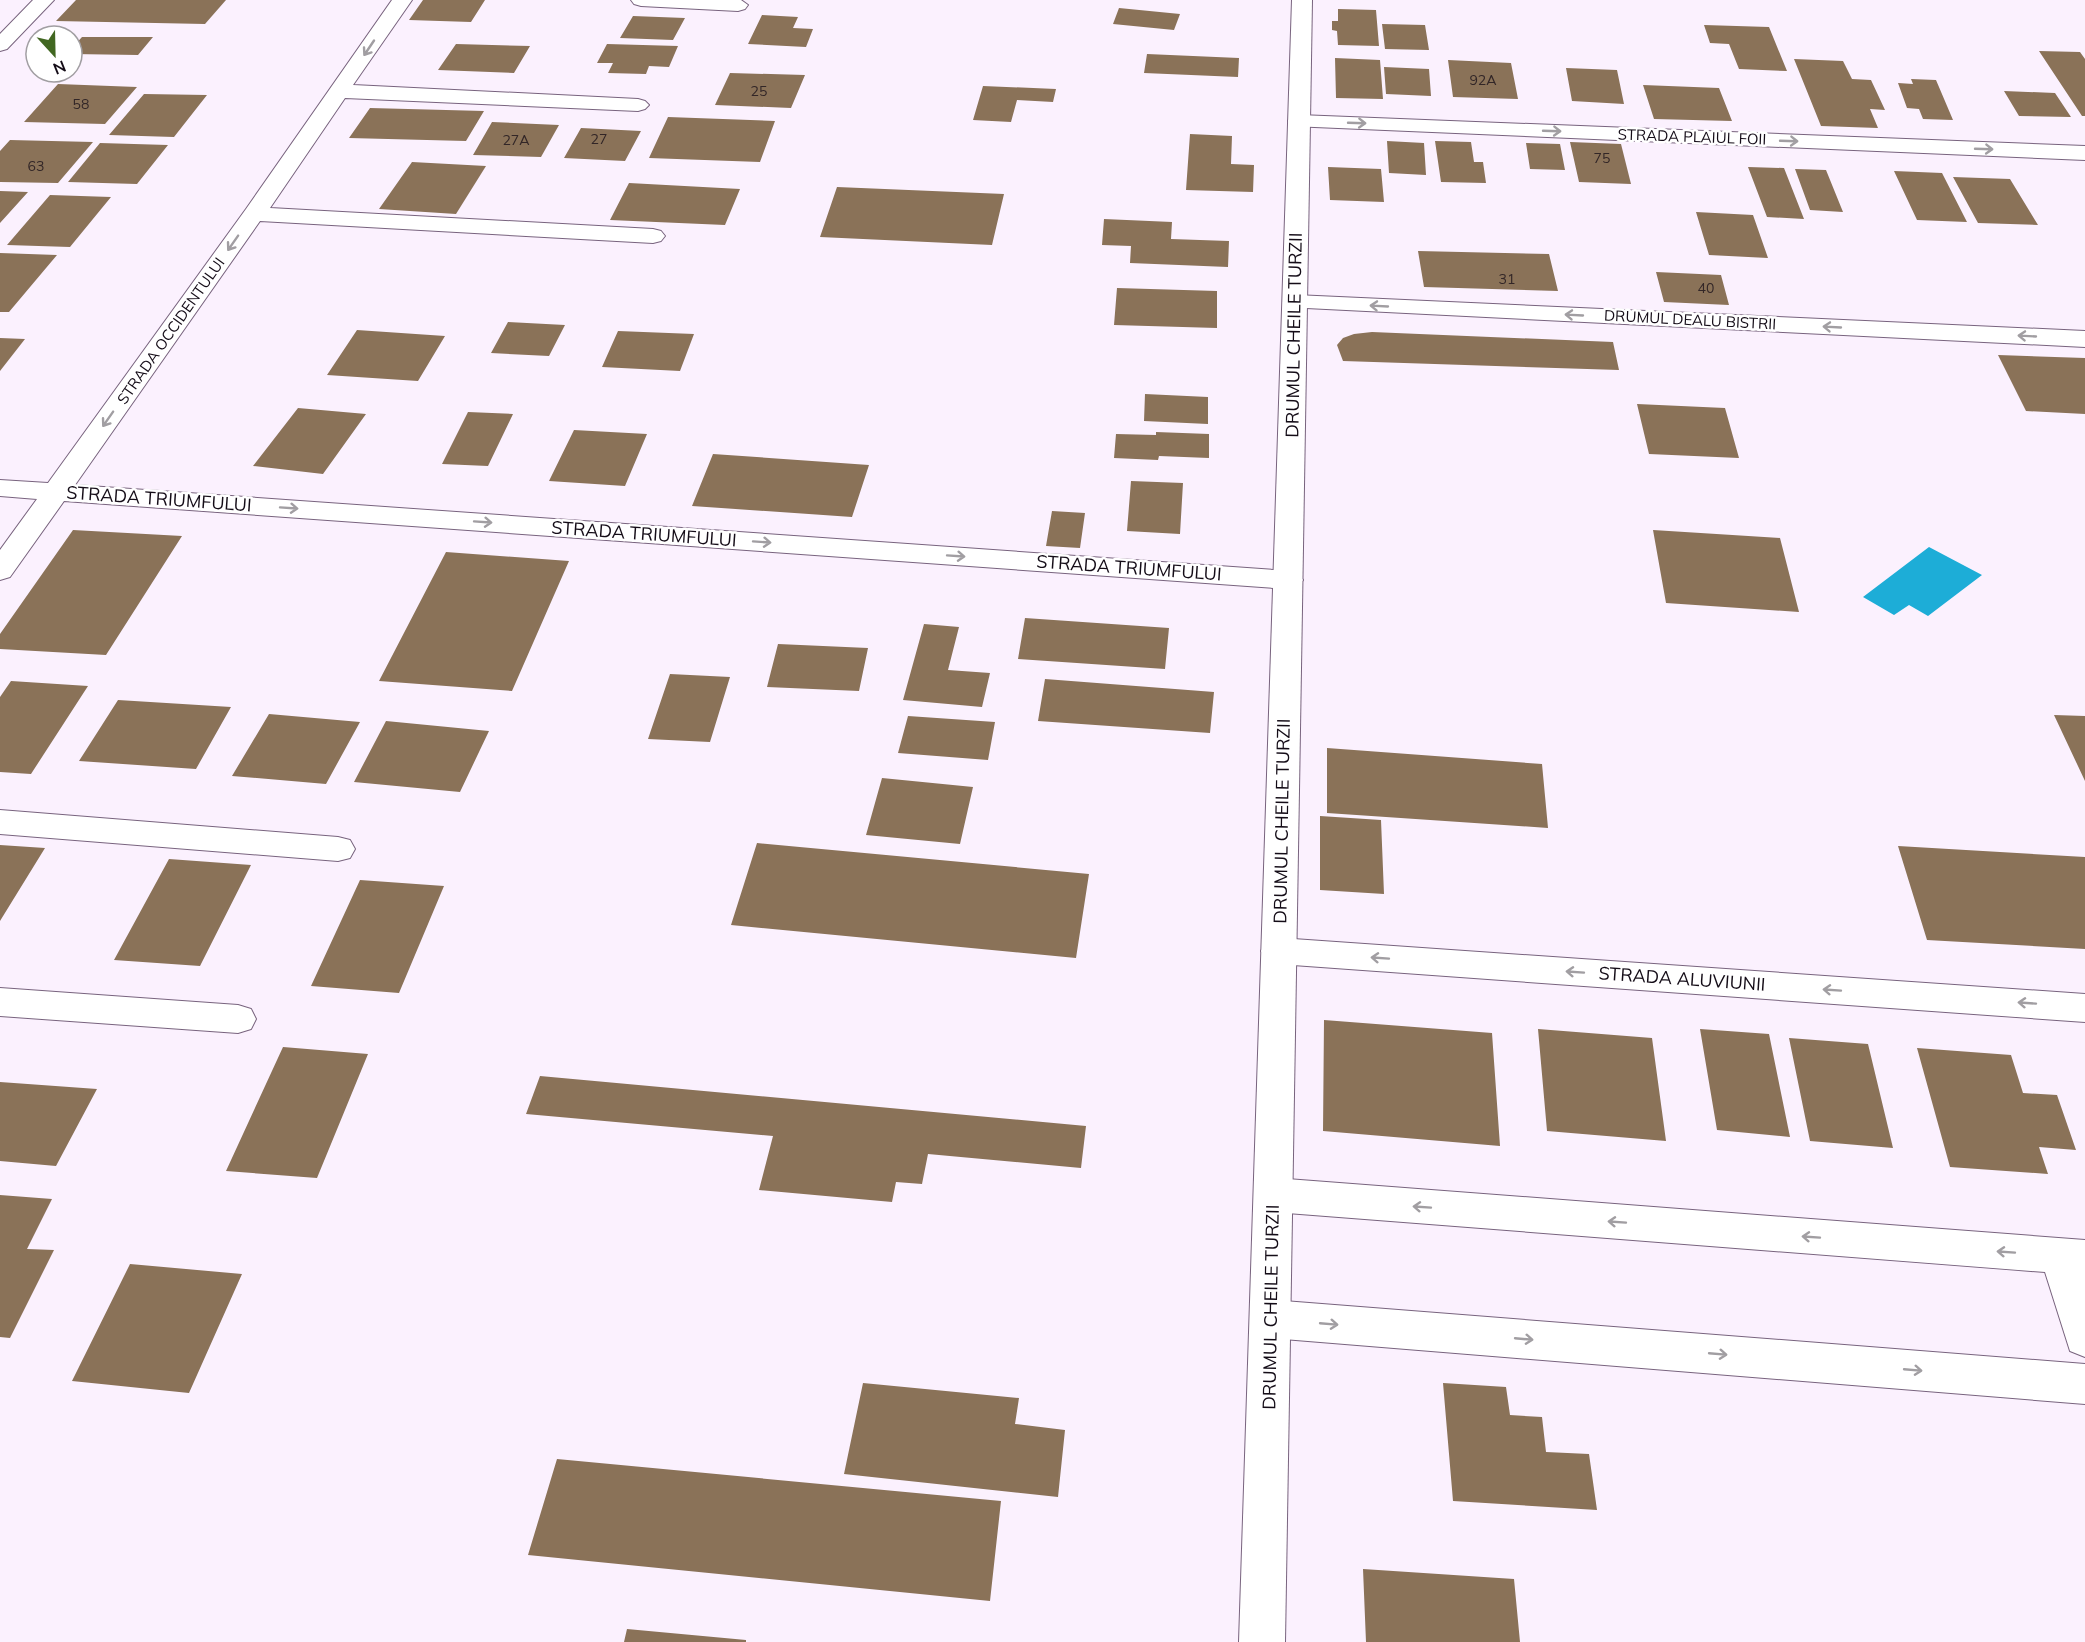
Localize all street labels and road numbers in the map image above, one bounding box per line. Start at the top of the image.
street label: STRADA PLAIUL FOII [1617,124,1767,149]
street label: DRUMUL CHEILE TURZII [1280,232,1307,438]
street label: STRADA OCCIDENTULUI [113,254,229,408]
street label: DRUMUL DEALU BISTRII [1603,306,1777,333]
street label: STRADA TRIUMFULUI [66,481,252,516]
street label: STRADA TRIUMFULUI [551,516,737,551]
street label: STRADA TRIUMFULUI [1036,550,1222,585]
street label: DRUMUL CHEILE TURZII [1268,718,1295,924]
street label: STRADA ALUVIUNII [1598,961,1766,996]
street label: DRUMUL CHEILE TURZII [1257,1204,1284,1410]

